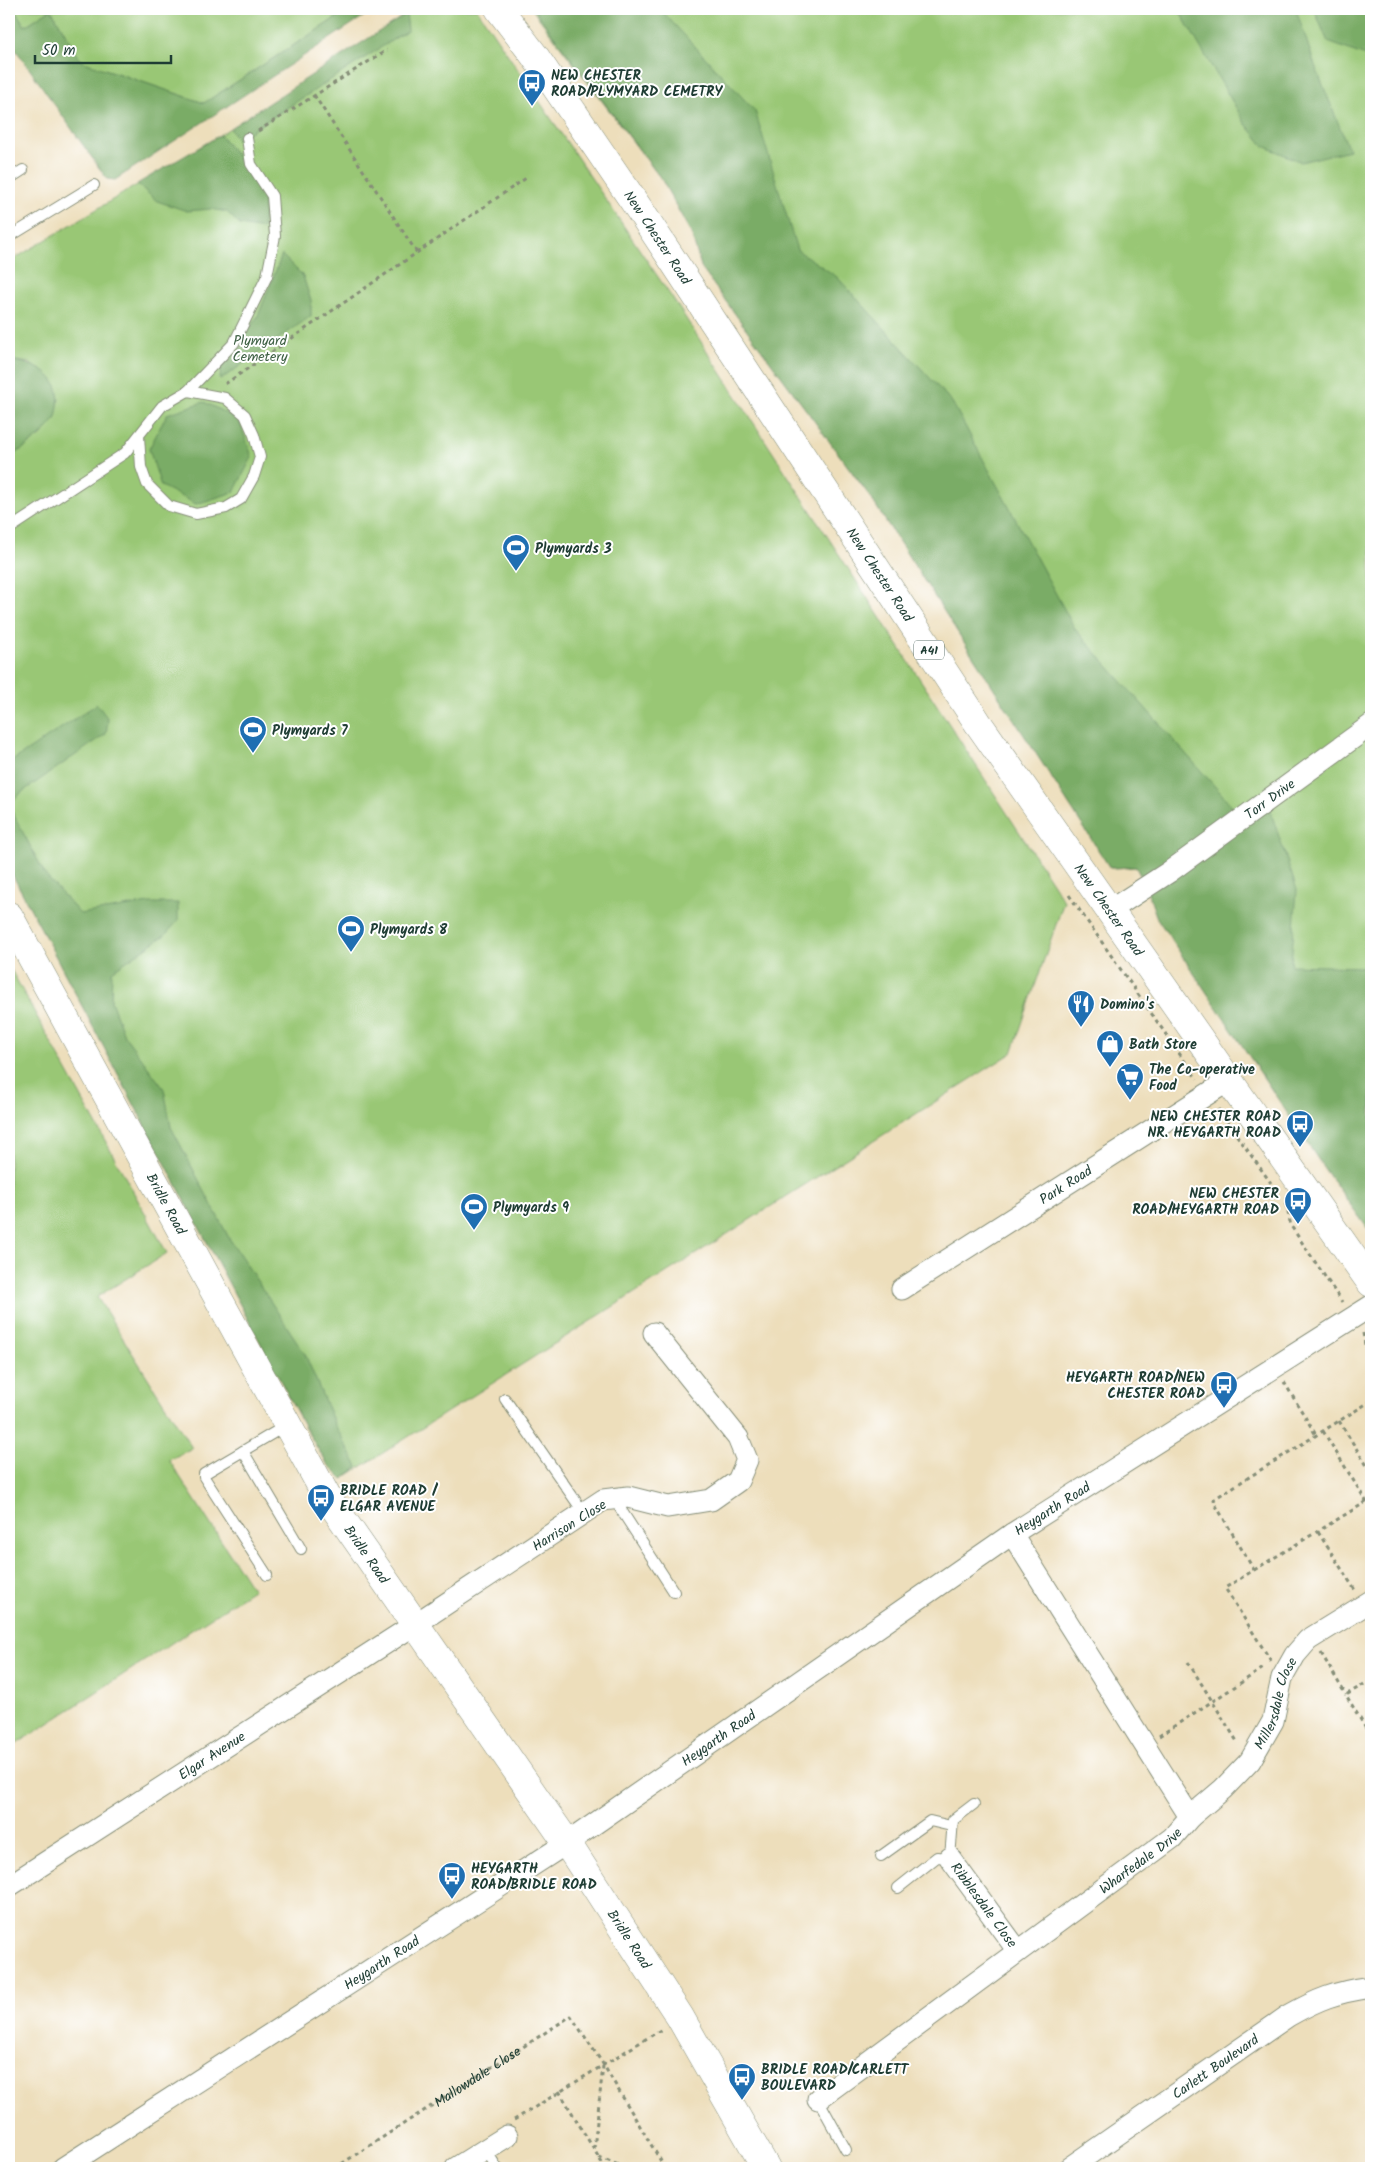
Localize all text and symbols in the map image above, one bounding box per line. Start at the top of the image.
scale bar [35,32,171,64]
text: 50 m [42,39,76,63]
place label: NEW CHESTER ROAD/PLYMYARD CEMETRY [551,65,723,103]
bus stop icon: NEW CHESTER ROAD/PLYMYARD CEMETRY [517,68,547,107]
street label: New Chester Road [617,186,697,290]
park label: Plymyard Cemetery [232,330,288,368]
street label: New Chester Road [840,523,919,627]
sports icon: Plymyards 3 [501,533,531,572]
place label: Plymyards 3 [535,538,612,560]
road number: A41 [914,640,944,660]
sports icon: Plymyards 7 [238,715,268,754]
place label: Plymyards 7 [272,720,348,742]
street label: Torr Drive [1240,773,1301,826]
street label: New Chester Road [1068,859,1149,962]
sports icon: Plymyards 8 [336,914,366,953]
place label: Plymyards 8 [370,919,448,941]
restaurant icon: Domino's [1066,989,1096,1028]
place label: Domino's [1100,994,1155,1016]
shop icon: Bath Store [1095,1029,1125,1068]
place label: Bath Store [1129,1034,1197,1056]
place label: The Co-operative Food [1149,1059,1255,1097]
supermarket icon: The Co-operative Food [1115,1062,1145,1101]
place label: NEW CHESTER ROAD NR. HEYGARTH ROAD [1147,1106,1281,1144]
bus stop icon: NEW CHESTER ROAD NR. HEYGARTH ROAD [1285,1109,1315,1148]
street label: Park Road [1035,1160,1098,1211]
street label: Bridle Road [140,1169,192,1240]
place label: NEW CHESTER ROAD/HEYGARTH ROAD [1132,1183,1280,1221]
bus stop icon: NEW CHESTER ROAD/HEYGARTH ROAD [1283,1186,1313,1225]
sports icon: Plymyards 9 [459,1192,489,1231]
place label: Plymyards 9 [493,1197,569,1219]
place label: HEYGARTH ROAD/NEW CHESTER ROAD [1066,1367,1205,1405]
bus stop icon: HEYGARTH ROAD/NEW CHESTER ROAD [1209,1370,1239,1409]
street label: Heygarth Road [1010,1476,1096,1542]
place label: BRIDLE ROAD / ELGAR AVENUE [340,1480,438,1518]
bus stop icon: BRIDLE ROAD / ELGAR AVENUE [306,1483,336,1522]
street label: Harrison Close [528,1494,612,1558]
street label: Bridle Road [338,1521,395,1590]
street label: Millersdale Close [1249,1653,1304,1754]
street label: Heygarth Road [677,1704,762,1773]
street label: Elgar Avenue [174,1726,251,1786]
street label: Wharfedale Drive [1095,1823,1189,1900]
place label: HEYGARTH ROAD/BRIDLE ROAD [471,1858,597,1896]
street label: Ribblesdale Close [945,1858,1023,1953]
bus stop icon: HEYGARTH ROAD/BRIDLE ROAD [437,1861,467,1900]
street label: Bridle Road [601,1905,657,1975]
street label: Heygarth Road [340,1930,425,1996]
street label: Carlett Boulevard [1168,2029,1265,2105]
street label: Mallowdale Close [430,2041,526,2114]
place label: BRIDLE ROAD/CARLETT BOULEVARD [761,2059,910,2097]
bus stop icon: BRIDLE ROAD/CARLETT BOULEVARD [727,2062,757,2101]

